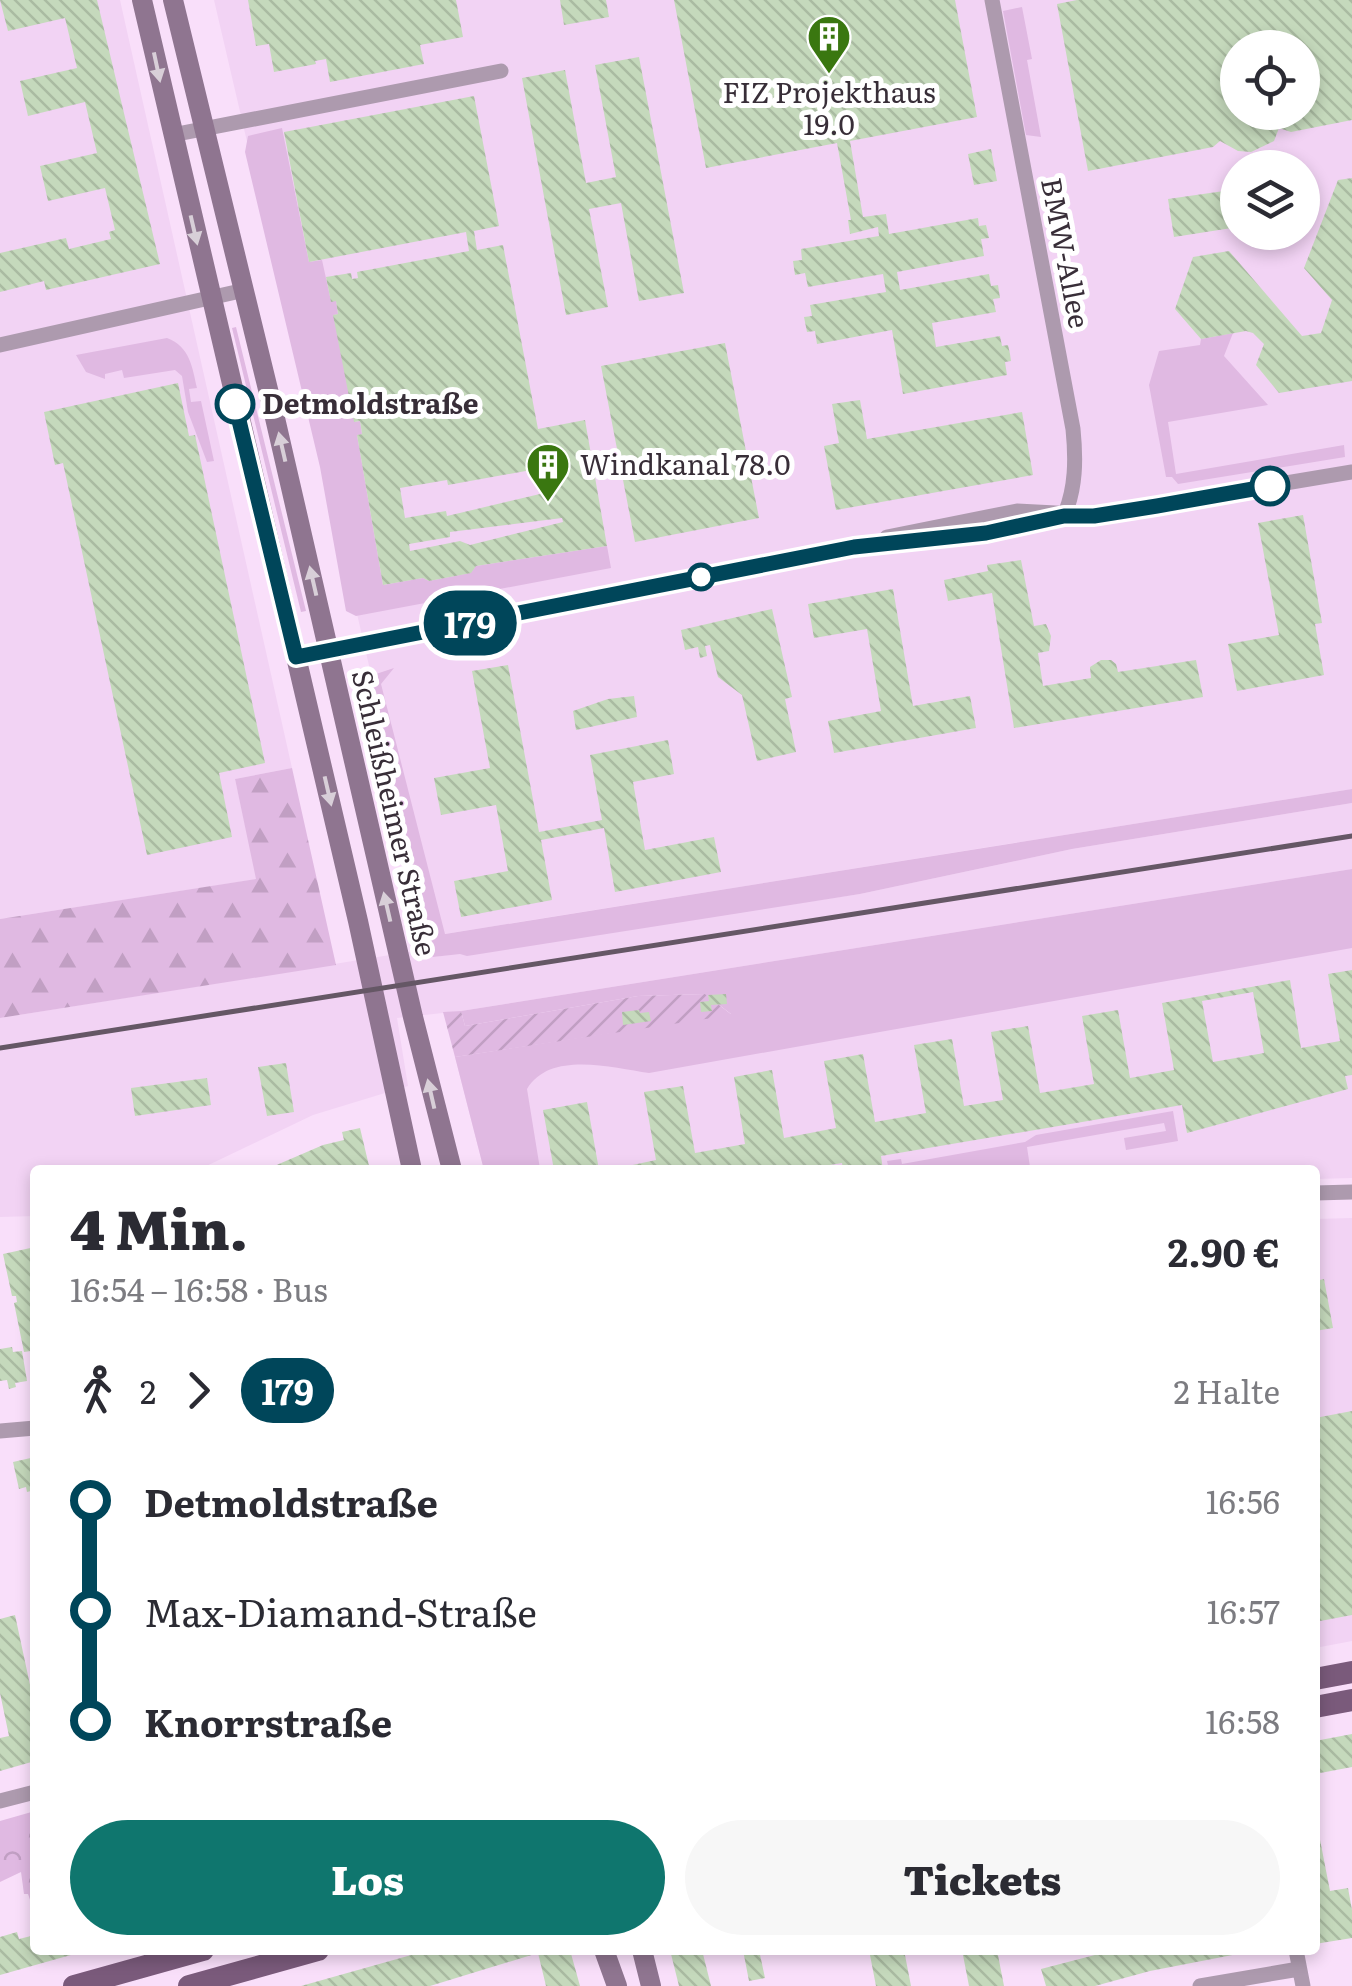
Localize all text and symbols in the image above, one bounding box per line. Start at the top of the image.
building icon: FIZ Projekthaus 19.0 [806,14,852,75]
map controls [1220,30,1320,250]
button: locate [1220,30,1320,130]
one-way arrow [150,52,165,83]
place label: FIZ Projekthaus 19.0 [722,70,936,144]
button: layers [1220,150,1320,250]
street label: BMW-Allee [1032,174,1102,331]
one-way arrow [187,215,202,246]
place label: Detmoldstraße [262,381,479,423]
marker: Detmoldstraße [216,385,254,423]
one-way arrow [274,431,289,462]
building icon: Windkanal 78.0 [525,442,571,503]
place label: Windkanal 78.0 [580,442,790,484]
unlabelled marker [1251,467,1289,505]
unlabelled marker [688,564,714,590]
one-way arrow [305,566,320,597]
line badge: 179 [412,590,528,656]
text: 179 [444,597,496,649]
street label: Schleißheimer Straße [343,665,449,960]
one-way arrow [321,776,336,807]
one-way arrow [379,891,394,922]
one-way arrow [423,1078,438,1109]
text: 4 Min. [70,1185,248,1267]
text: 2.90 € [1168,1222,1280,1279]
text: 16:54 – 16:58 · Bus [70,1264,328,1312]
icon: walk [70,1363,125,1418]
icon: forward [171,1363,226,1418]
text: 179 [261,1364,314,1416]
text: 2 [140,1366,156,1414]
text: 2 Halte [1174,1366,1280,1414]
text: Detmoldstraße [144,1472,438,1529]
text: 16:56 [1206,1476,1280,1524]
text: Max-Diamand-Straße [144,1582,537,1639]
text: 16:57 [1207,1586,1280,1634]
text: Knorrstraße [144,1692,392,1749]
text: 16:58 [1205,1696,1280,1744]
button: Los [70,1820,665,1935]
button: Tickets [685,1820,1280,1935]

